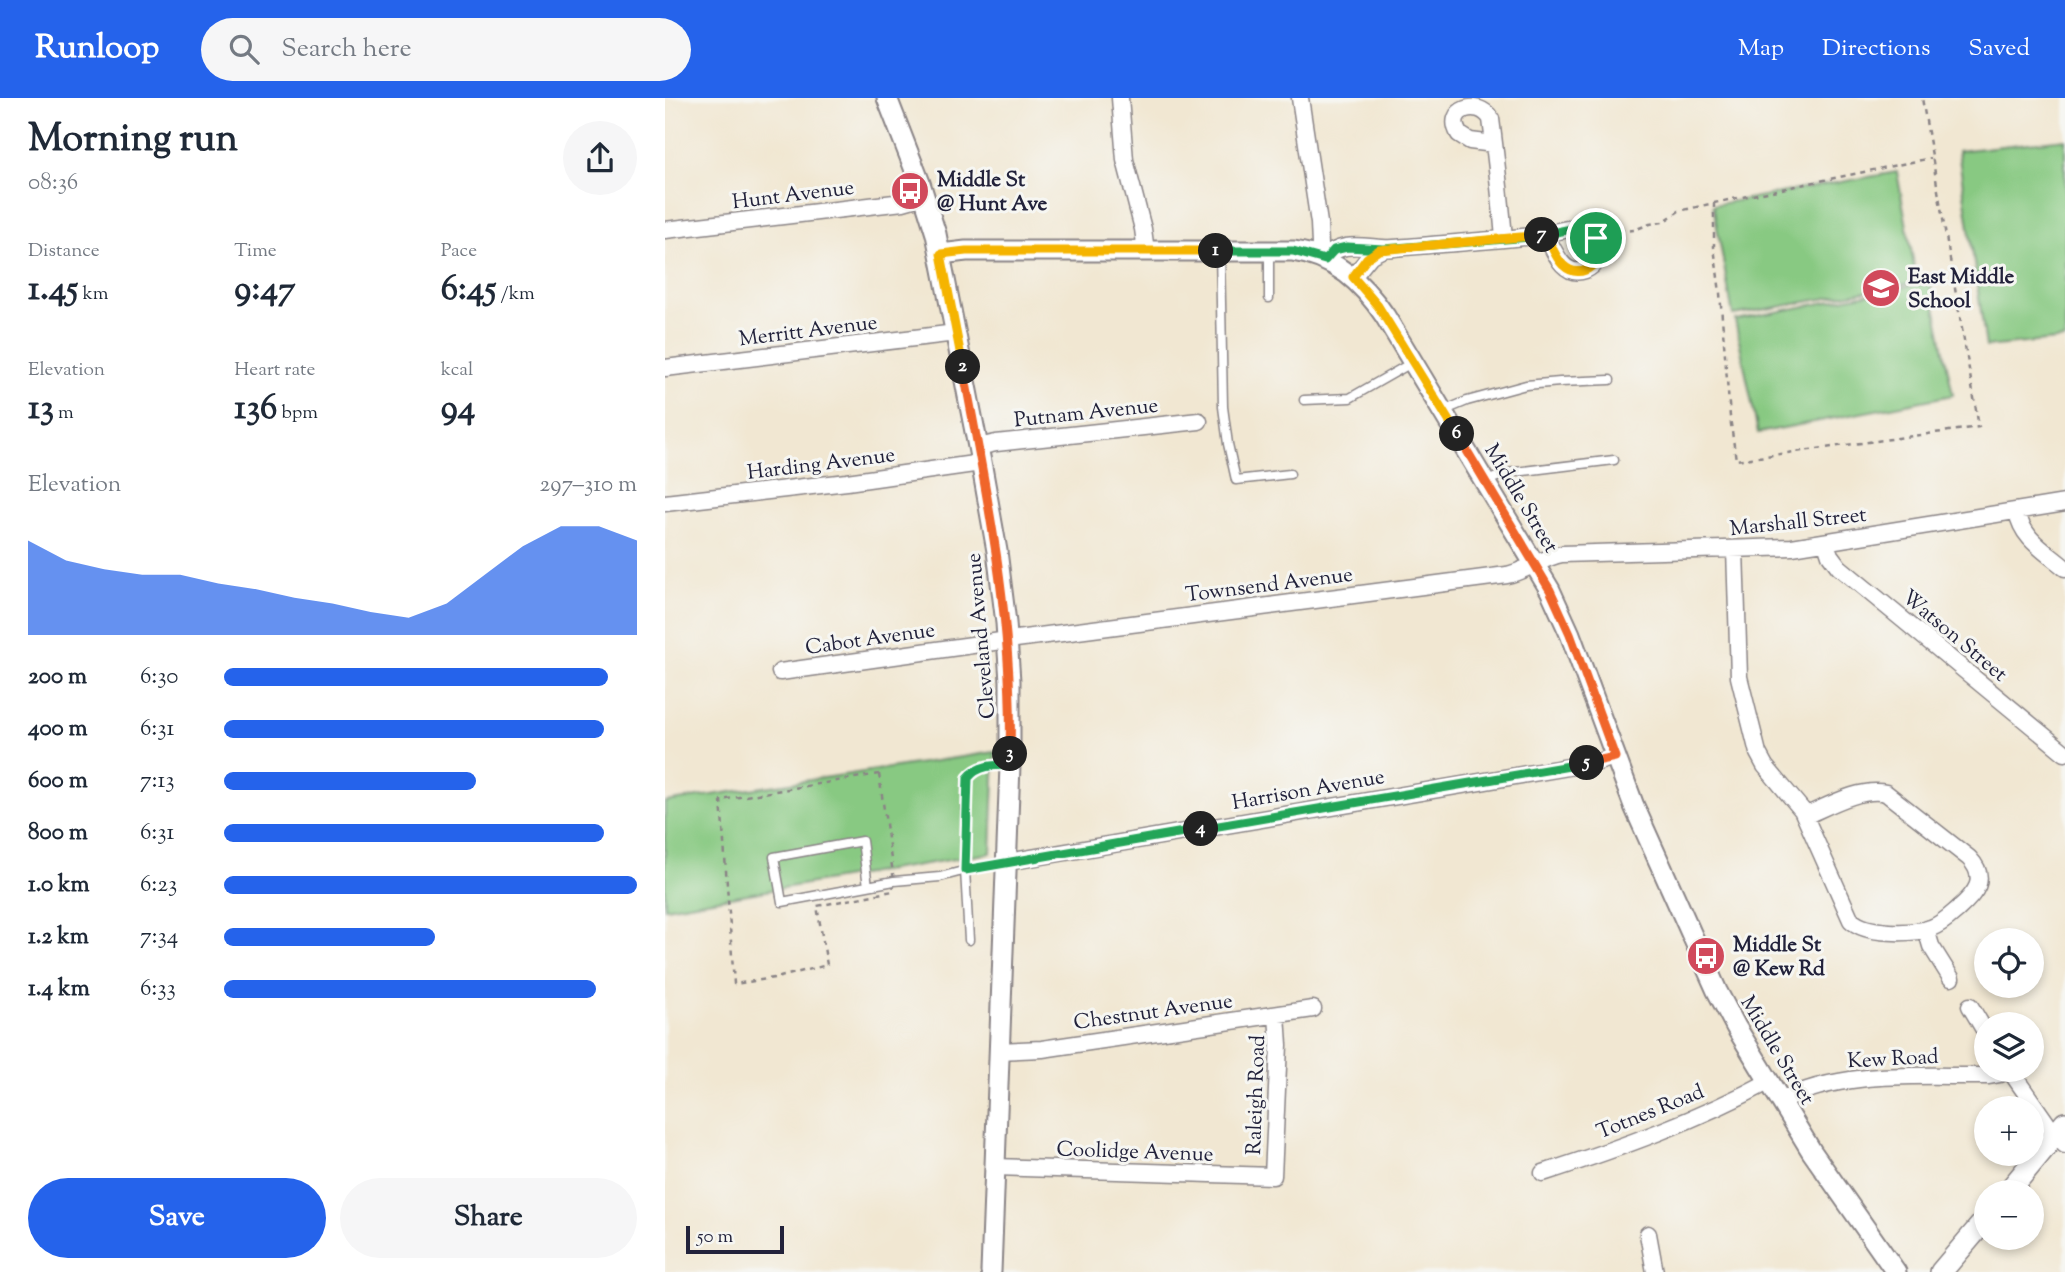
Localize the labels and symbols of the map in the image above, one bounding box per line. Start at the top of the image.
place label: Middle St @ Hunt Ave [937,166,1048,220]
bus stop icon: Middle St @ Hunt Ave [889,170,931,212]
street label: Hunt Avenue [731,174,856,218]
pin [1566,208,1626,268]
pin: 7 [1525,218,1559,252]
pin: 1 [1199,234,1233,268]
place label: East Middle School [1908,263,2015,317]
school or university icon: East Middle School [1860,267,1902,309]
street label: Merritt Avenue [737,309,879,355]
pin: 2 [945,350,981,384]
street label: Putnam Avenue [1013,391,1160,436]
pin: 6 [1439,416,1475,452]
street label: Middle Street [1476,439,1565,559]
street label: Harding Avenue [746,441,897,489]
street label: Marshall Street [1728,501,1868,545]
street label: Cleveland Avenue [960,552,1004,720]
street label: Townsend Avenue [1184,561,1355,611]
street label: Watson Street [1894,583,2013,690]
street label: Cabot Avenue [803,616,937,664]
pin: 3 [993,736,1027,772]
pin: 5 [1569,746,1605,780]
street label: Harrison Avenue [1230,763,1387,819]
pin: 4 [1183,812,1219,846]
place label: Middle St @ Kew Rd [1733,931,1825,985]
bus stop icon: Middle St @ Kew Rd [1685,935,1727,977]
street label: Chestnut Avenue [1072,987,1235,1039]
street label: Middle Street [1732,991,1821,1111]
street label: Raleigh Road [1240,1034,1274,1156]
street label: Kew Road [1847,1043,1940,1077]
street label: Totnes Road [1593,1078,1709,1148]
street label: Coolidge Avenue [1056,1135,1214,1171]
scale bar [686,1223,784,1255]

